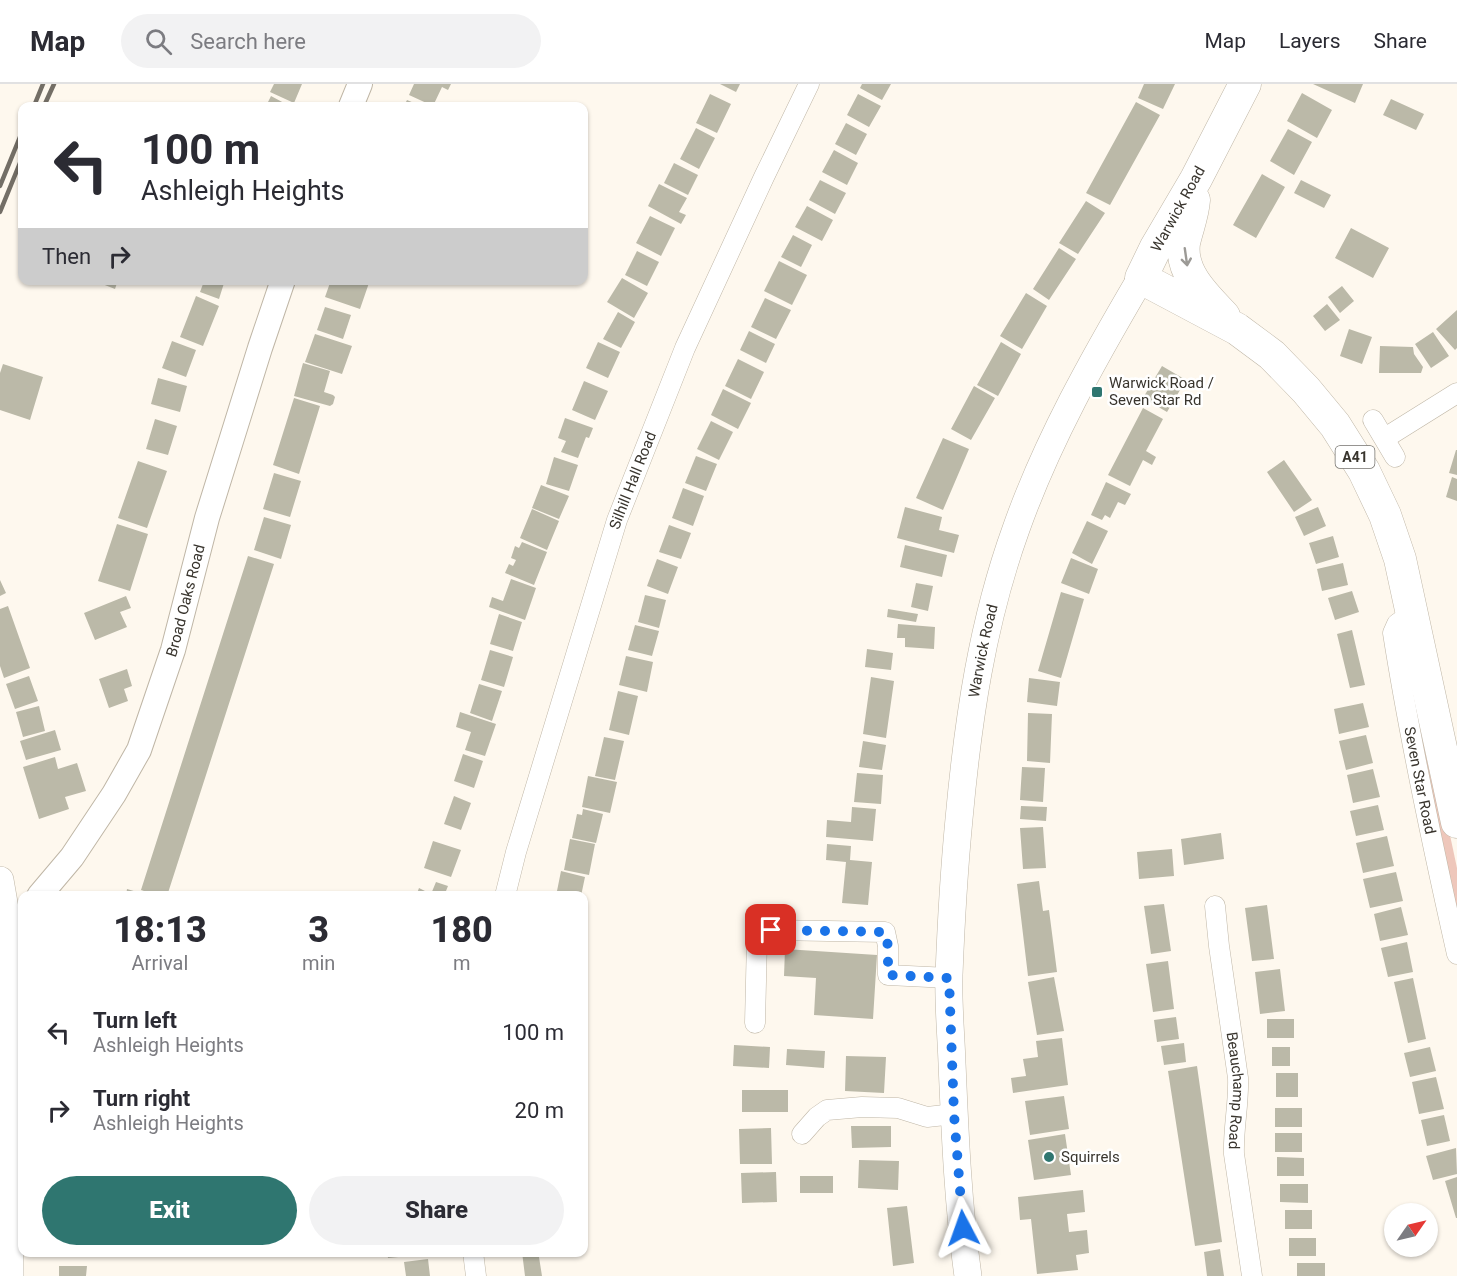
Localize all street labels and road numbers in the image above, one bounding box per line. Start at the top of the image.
street label: Warwick Road [1147,163,1209,255]
street label: Silhill Hall Road [606,429,660,531]
road number: A41 [1336,446,1374,468]
street label: Broad Oaks Road [162,543,209,659]
street label: Warwick Road [965,602,1002,699]
street label: Seven Star Road [1400,725,1439,836]
street label: Beauchamp Road [1222,1031,1247,1149]

